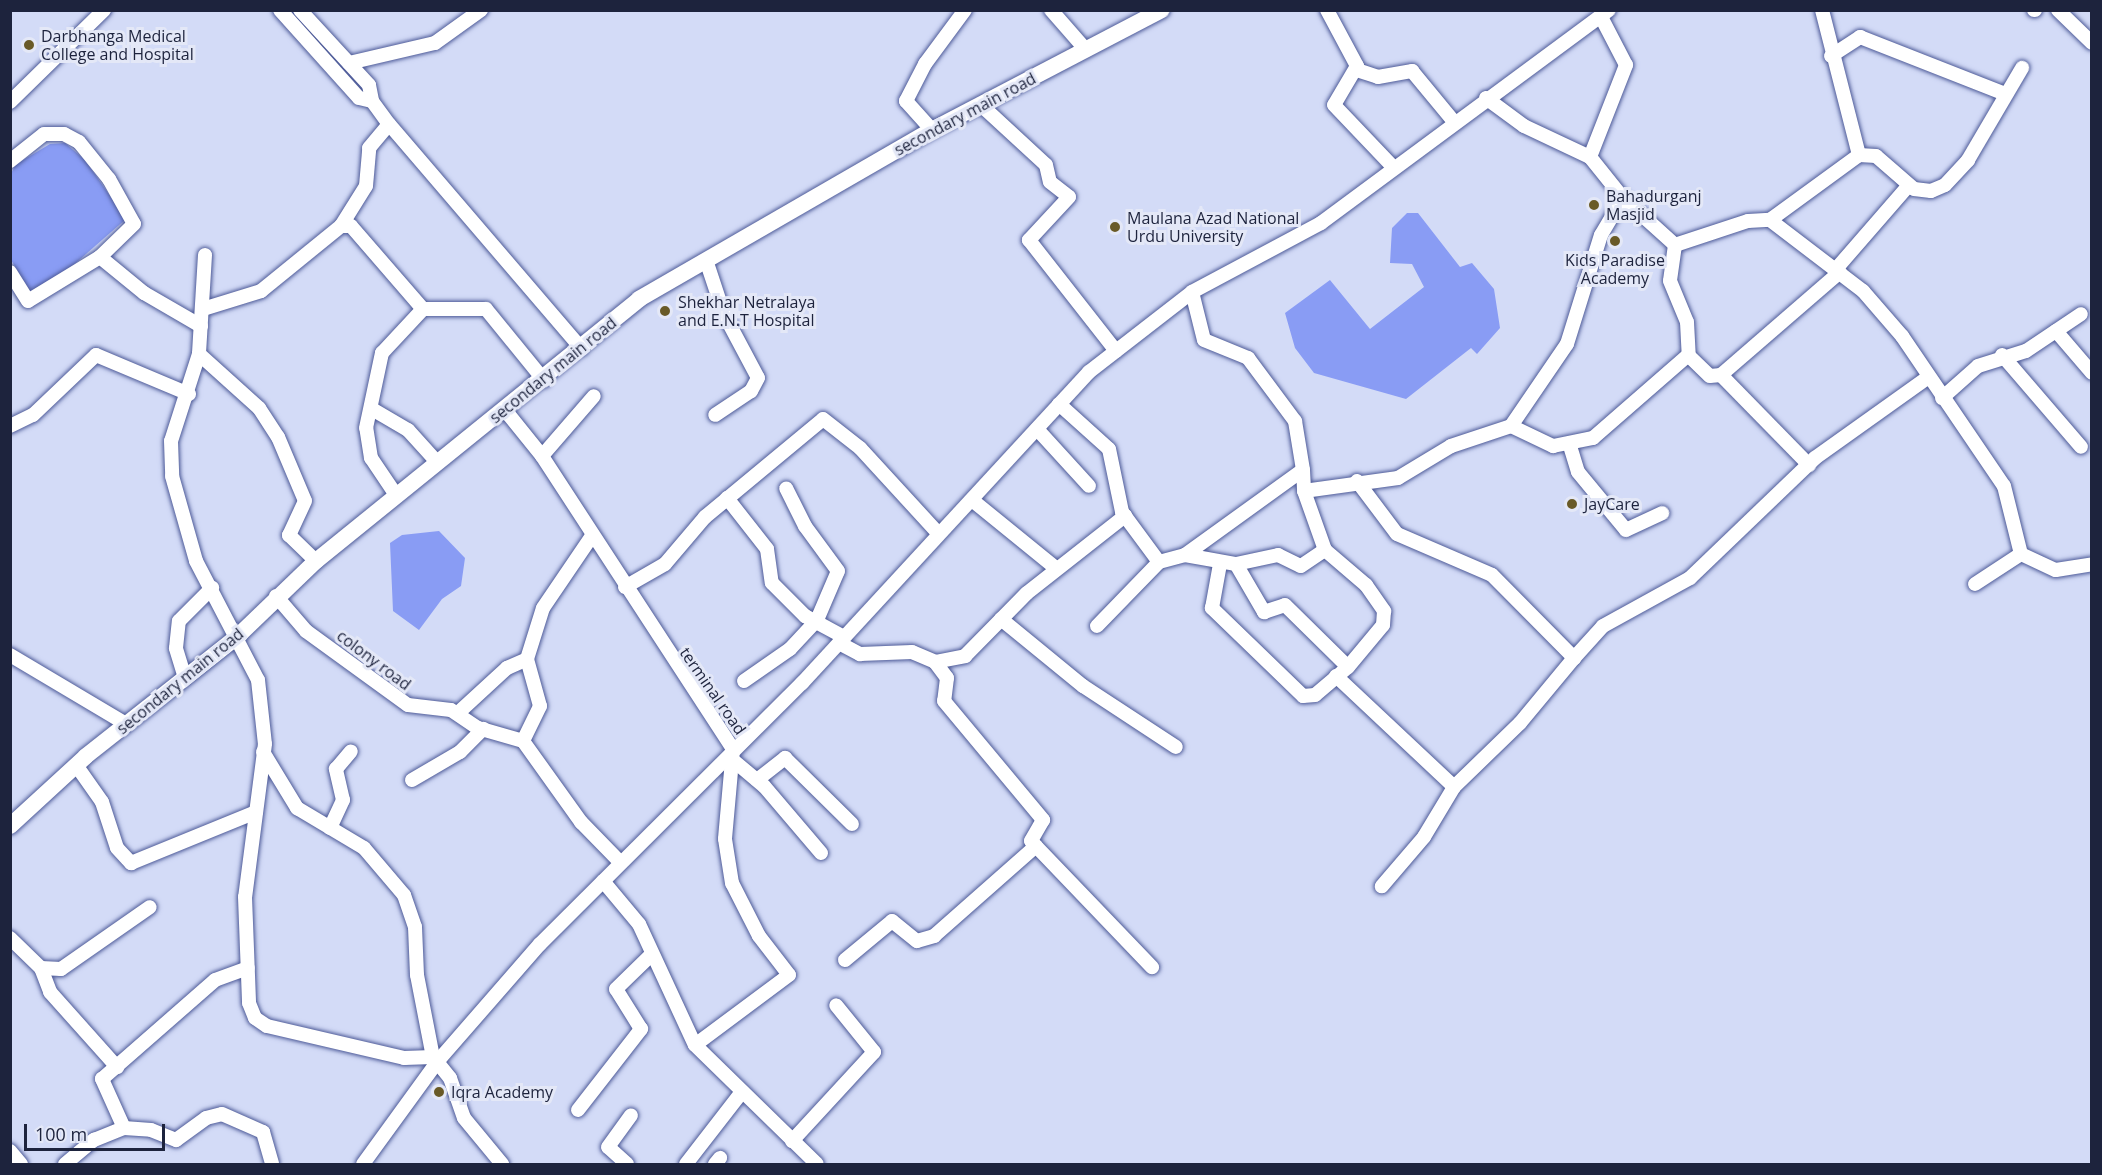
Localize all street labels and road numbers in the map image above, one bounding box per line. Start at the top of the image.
street label: secondary main road [891,69,1039,159]
street label: secondary main road [486,313,620,427]
street label: secondary main road [113,624,247,738]
street label: colony road [333,626,415,694]
street label: terminal road [676,644,750,738]

